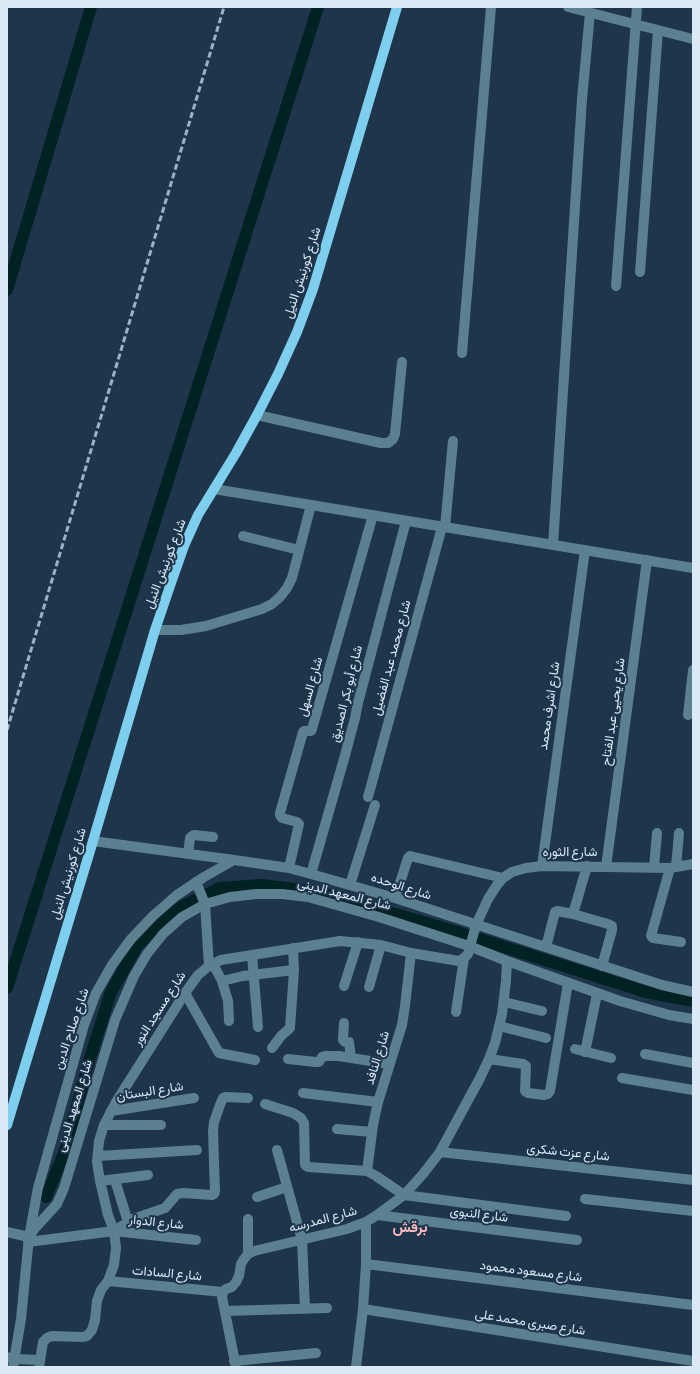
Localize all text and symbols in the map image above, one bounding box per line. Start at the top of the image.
street label: شارع كورنيش النيل [281,225,325,321]
street label: شارع كورنيش النيل [142,517,190,611]
street label: شارع محمد عبد الفضيل [369,599,415,717]
street label: شارع أبو بكر الصديق [327,644,367,744]
street label: شارع السهل [295,655,327,719]
street label: شارع يحيى عبد الفتاح [599,657,629,767]
street label: شارع اشرف محمد [536,661,564,751]
street label: شارع كورنيش النيل [48,826,90,922]
street label: شارع الثوره [543,845,597,861]
street label: شارع الوحده [369,870,433,904]
street label: شارع المعهد الدينى [296,876,392,914]
street label: شارع مسجد النور [130,969,190,1049]
street label: شارع صلاح الدين [51,986,93,1072]
street label: شارع النافد [362,1029,394,1087]
street label: شارع المعهد الدينى [54,1058,96,1154]
street label: شارع البستان [115,1079,185,1105]
street label: شارع عزت شكرى [526,1141,610,1165]
street label: شارع المدرسه [287,1203,359,1237]
street label: شارع النبوى [449,1204,509,1226]
street label: شارع الدوار [128,1212,184,1234]
district label: برقش [392,1219,428,1237]
street label: شارع مسعود محمود [479,1258,583,1286]
street label: شارع السادات [131,1263,203,1285]
street label: شارع صبرى محمد على [474,1307,586,1339]

